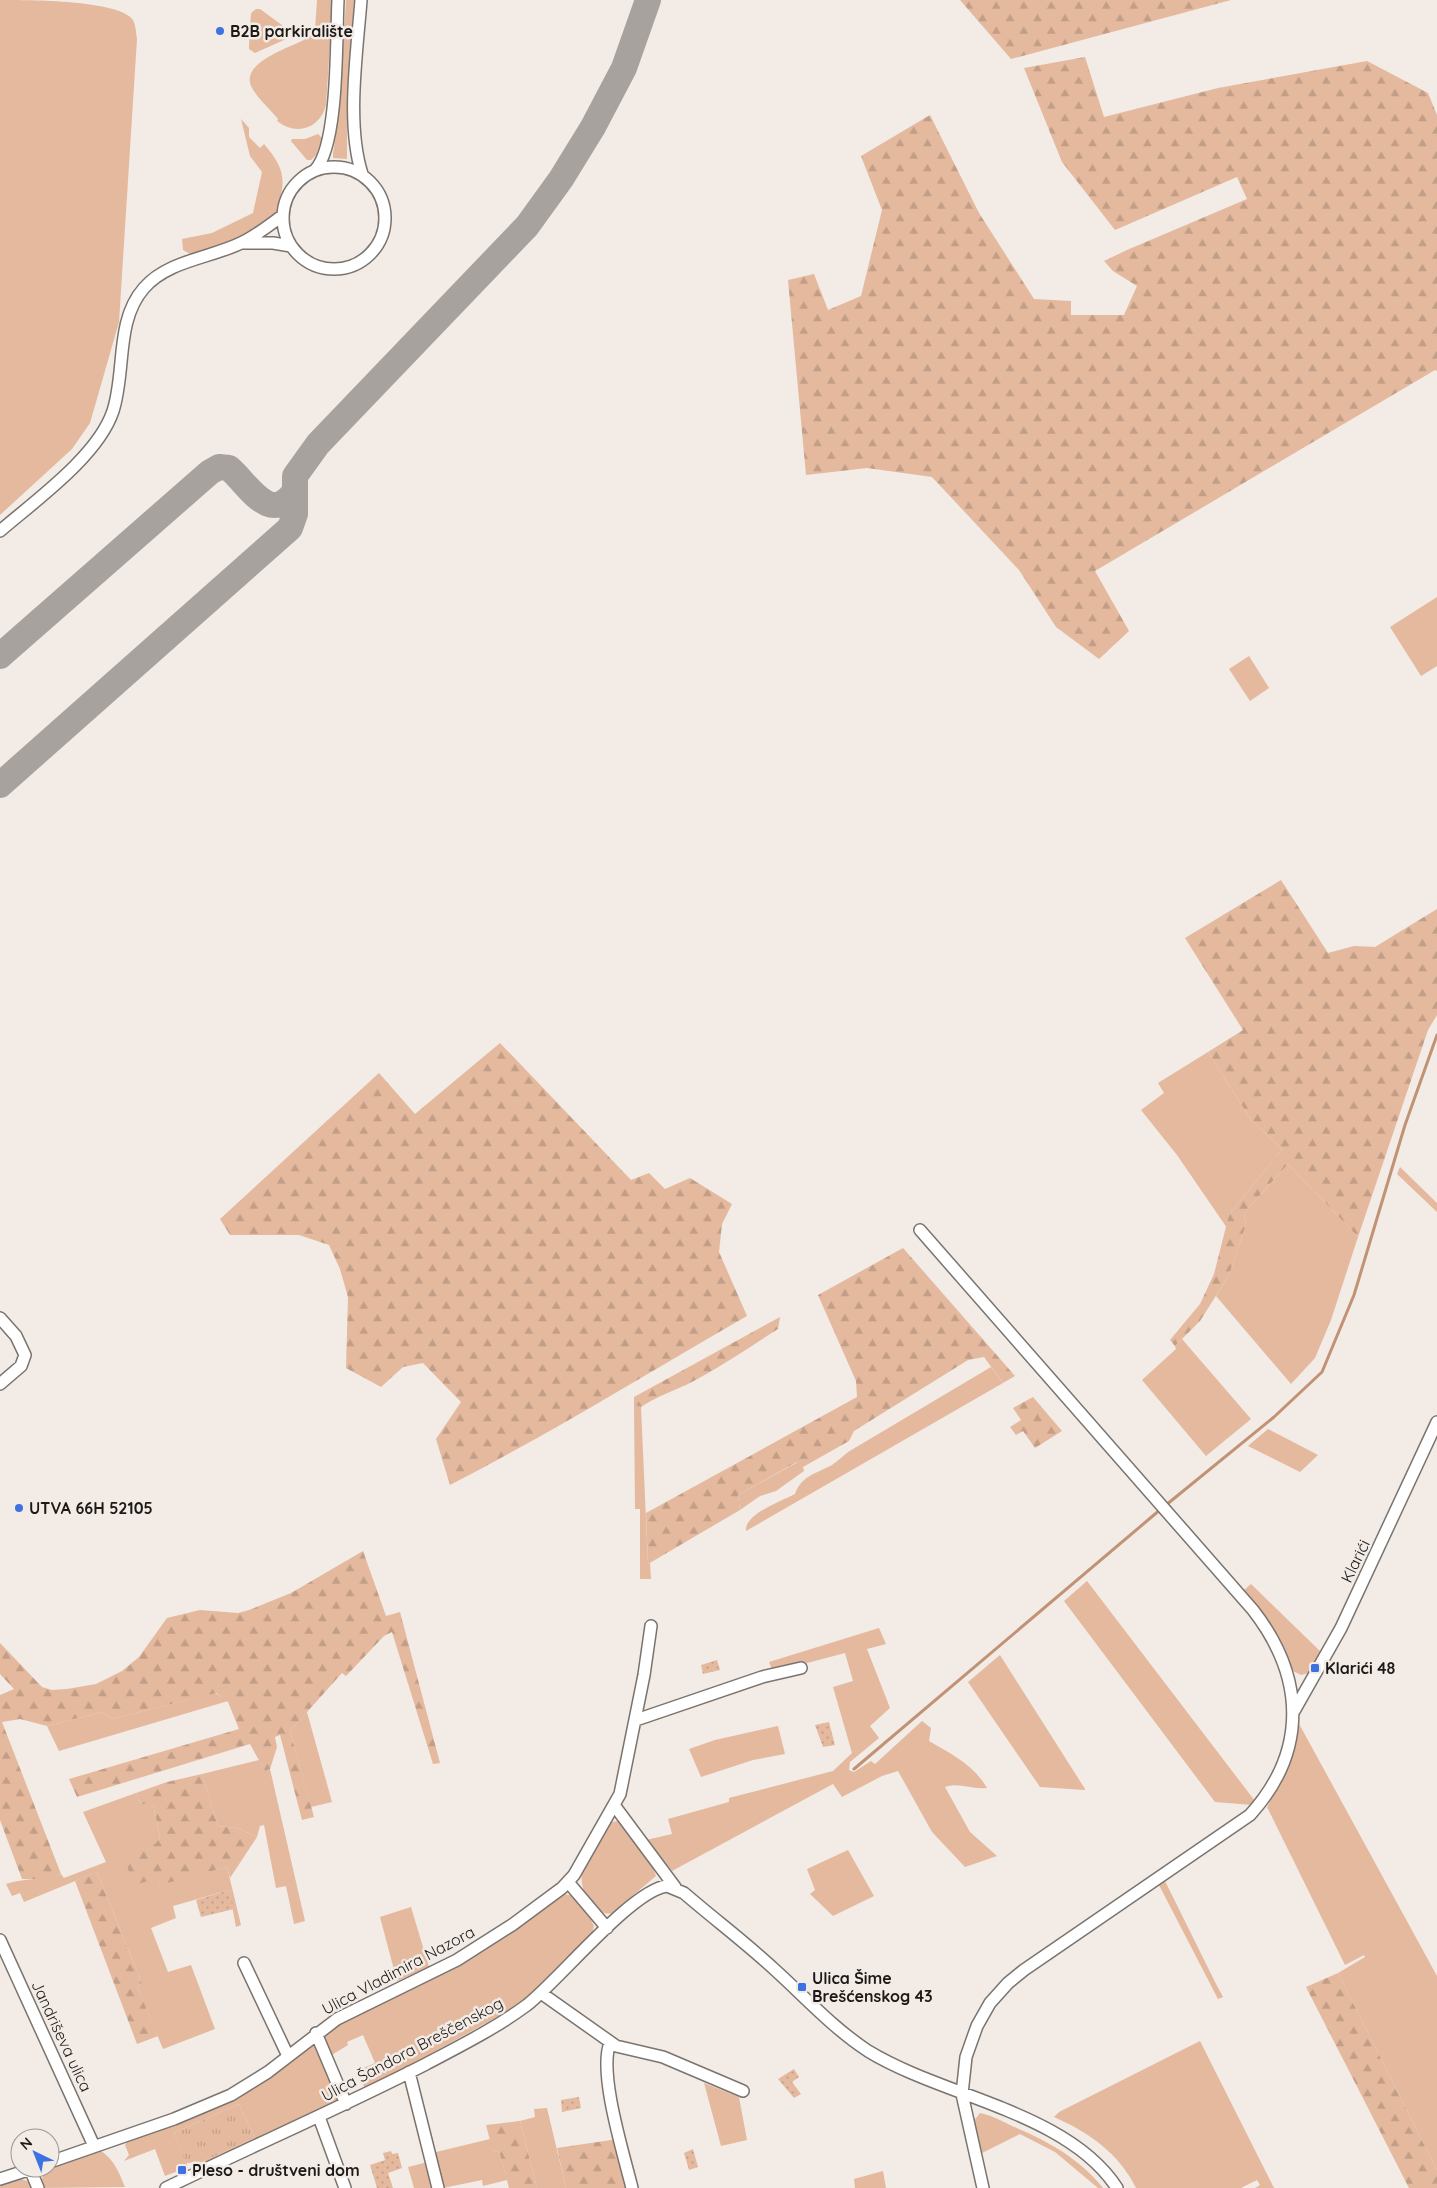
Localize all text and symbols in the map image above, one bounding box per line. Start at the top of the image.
place label: B2B parkiralište [230,21,353,41]
marker: B2B parkiralište [214,25,226,37]
place label: UTVA 66H 52105 [29,1498,153,1518]
marker: UTVA 66H 52105 [13,1502,25,1514]
street label: Klarići [1336,1536,1374,1586]
place label: Klarići 48 [1325,1658,1396,1678]
marker: Klarići 48 [1309,1662,1321,1674]
street label: Ulica Vladimira Nazora [318,1921,478,2019]
place label: Ulica Šime Brešćenskog 43 [812,1968,933,2006]
street label: Jandriševa ulica [27,1977,97,2095]
marker: Ulica Šime Brešćenskog 43 [796,1981,808,1993]
street label: Ulica Šandora Breščenskog [318,1993,506,2105]
north arrow [10,2128,60,2178]
text: N [16,2133,36,2154]
place label: Pleso - društveni dom [192,2160,360,2180]
marker: Pleso - društveni dom [176,2164,188,2176]

